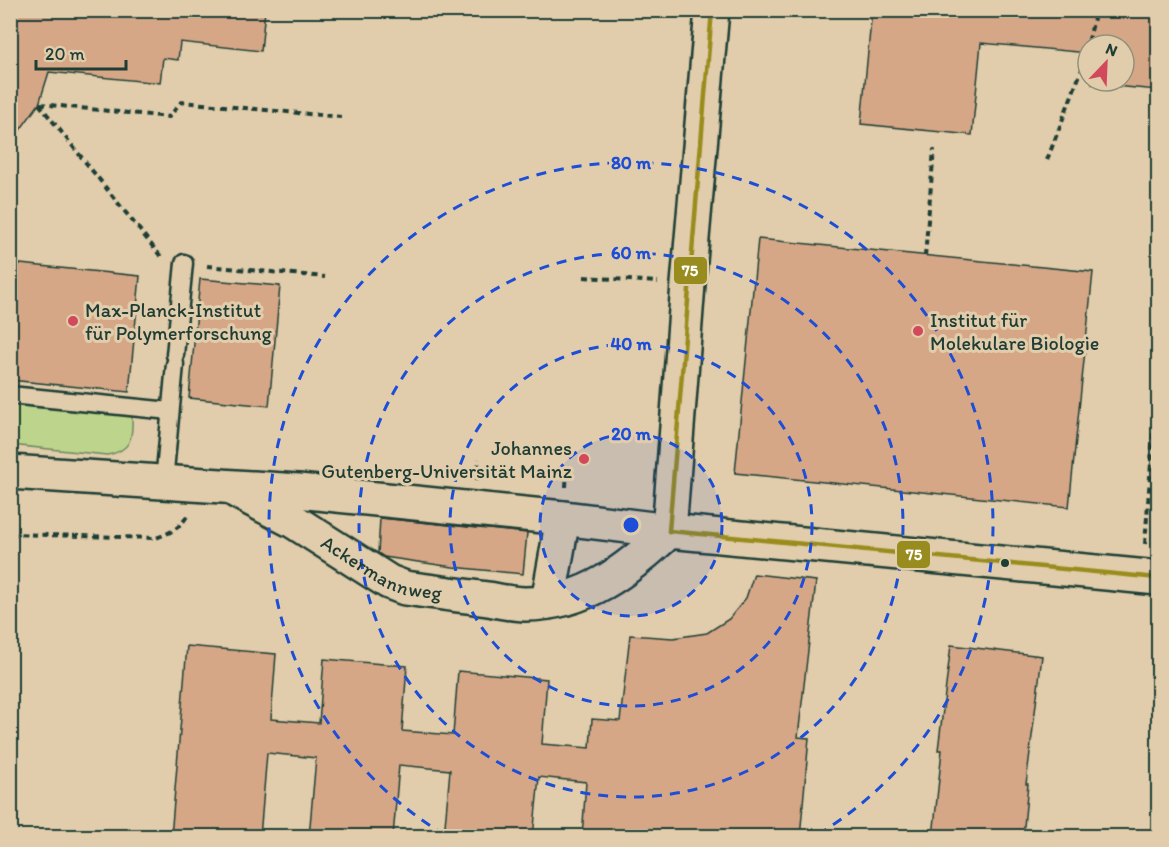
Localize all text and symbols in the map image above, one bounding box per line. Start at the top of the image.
scale bar [36,33,126,71]
north arrow [1076,33,1136,93]
text: N [1103,39,1120,61]
text: 20 m [45,43,85,65]
text: 80 m [611,152,652,174]
text: 60 m [611,242,652,264]
line badge: 75 [673,256,708,285]
text: 75 [681,261,699,280]
place label: Max-Planck-Institut für Polymerforschung [85,298,273,345]
place label: Institut für Molekulare Biologie [930,308,1099,355]
marker: Max-Planck-Institut für Polymerforschung [66,314,80,328]
marker: Institut für Molekulare Biologie [911,324,925,338]
text: 40 m [610,333,652,355]
text: 20 m [611,423,652,445]
place label: Johannes Gutenberg-Universität Mainz [321,436,573,483]
marker: Johannes Gutenberg-Universität Mainz [577,452,591,466]
centre of rings [621,515,641,535]
street label: Ackermannweg [317,530,444,605]
line badge: 75 [896,540,931,569]
text: 75 [905,545,923,564]
unlabelled marker [999,557,1011,569]

